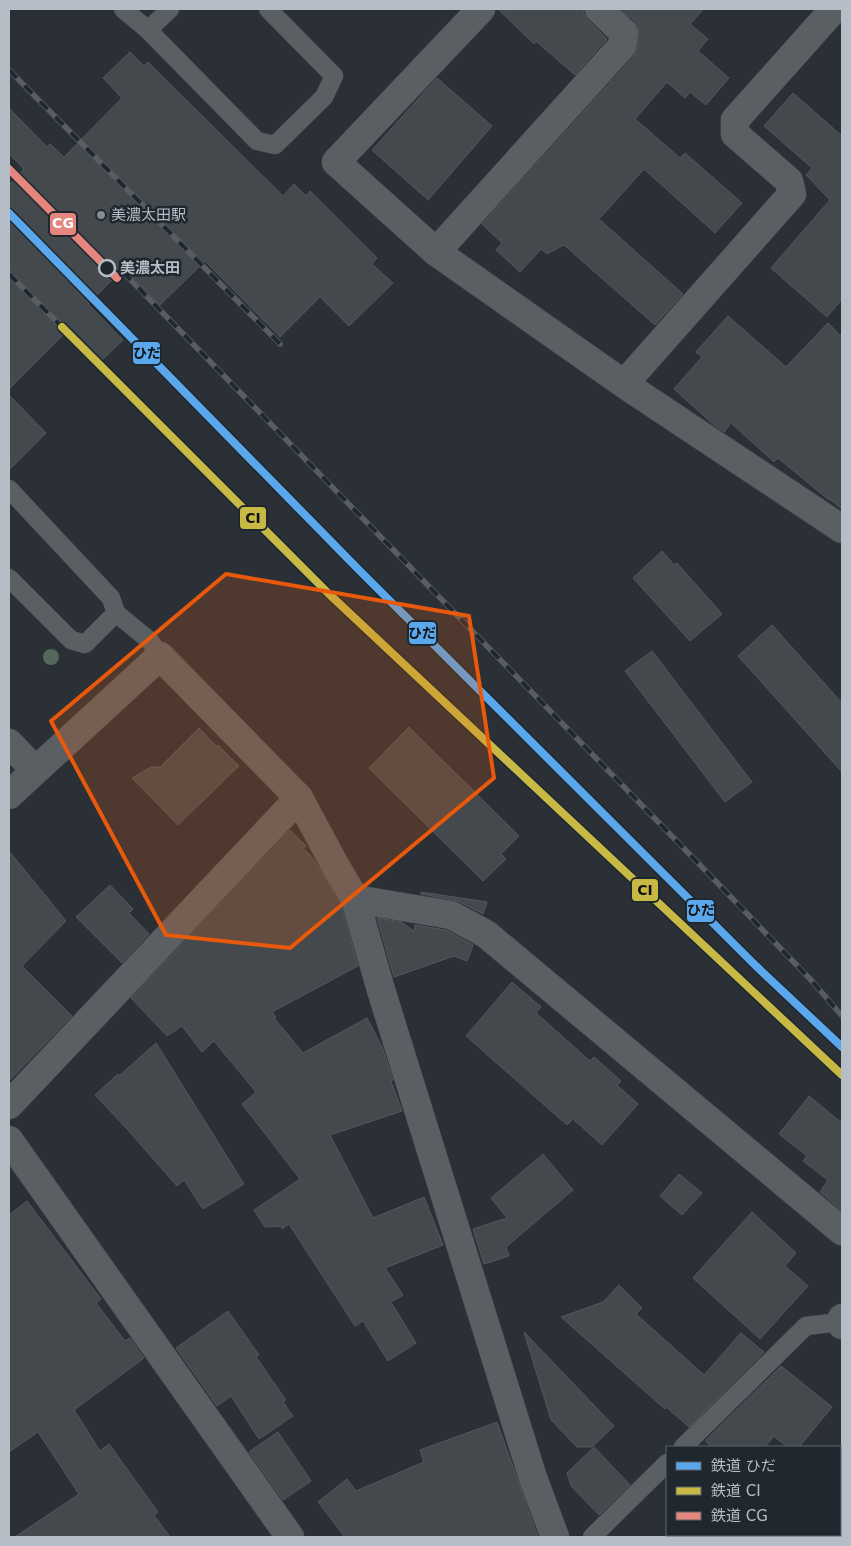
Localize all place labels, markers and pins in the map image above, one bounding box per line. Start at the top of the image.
place label: 美濃太田駅 [111,206,186,224]
marker: 美濃太田駅 [95,209,107,221]
marker: 美濃太田 [98,259,116,277]
place label: 美濃太田 [120,259,180,277]

